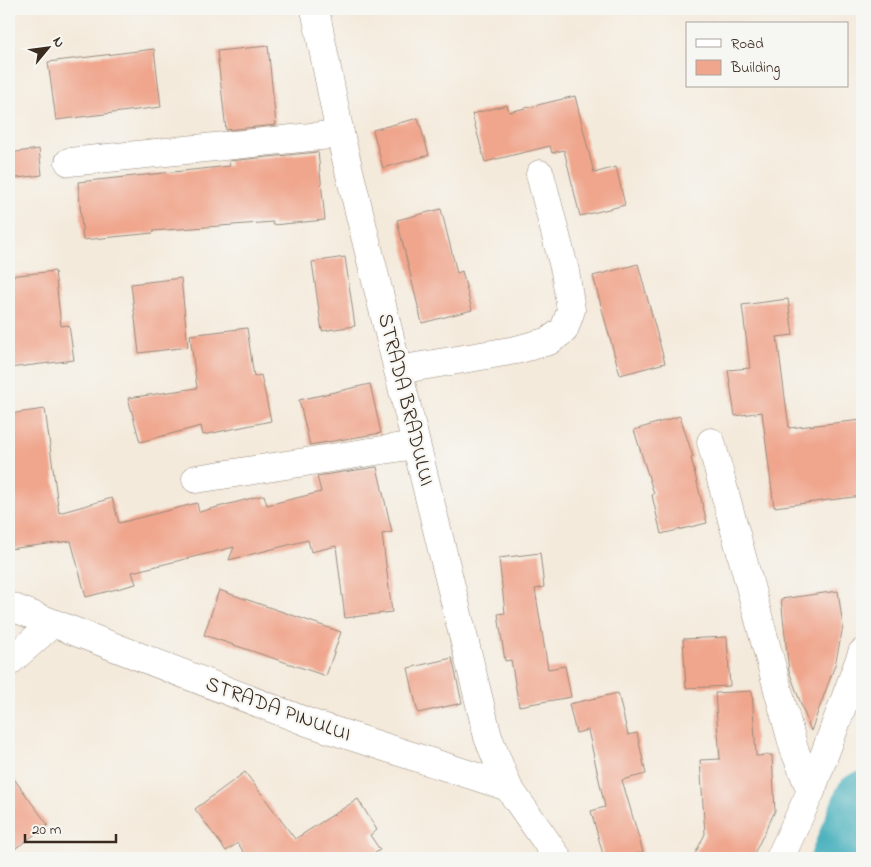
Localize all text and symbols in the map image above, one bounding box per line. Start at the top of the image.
north arrow [22,22,72,72]
legend [686,22,848,88]
text: N [47,33,70,52]
text: Road [731,33,764,55]
text: Building [730,57,780,80]
street label: STRADA BRADULUI [369,310,441,490]
street label: STRADA PINULUI [201,670,355,750]
scale bar [25,812,116,844]
text: 20 m [32,819,62,841]

